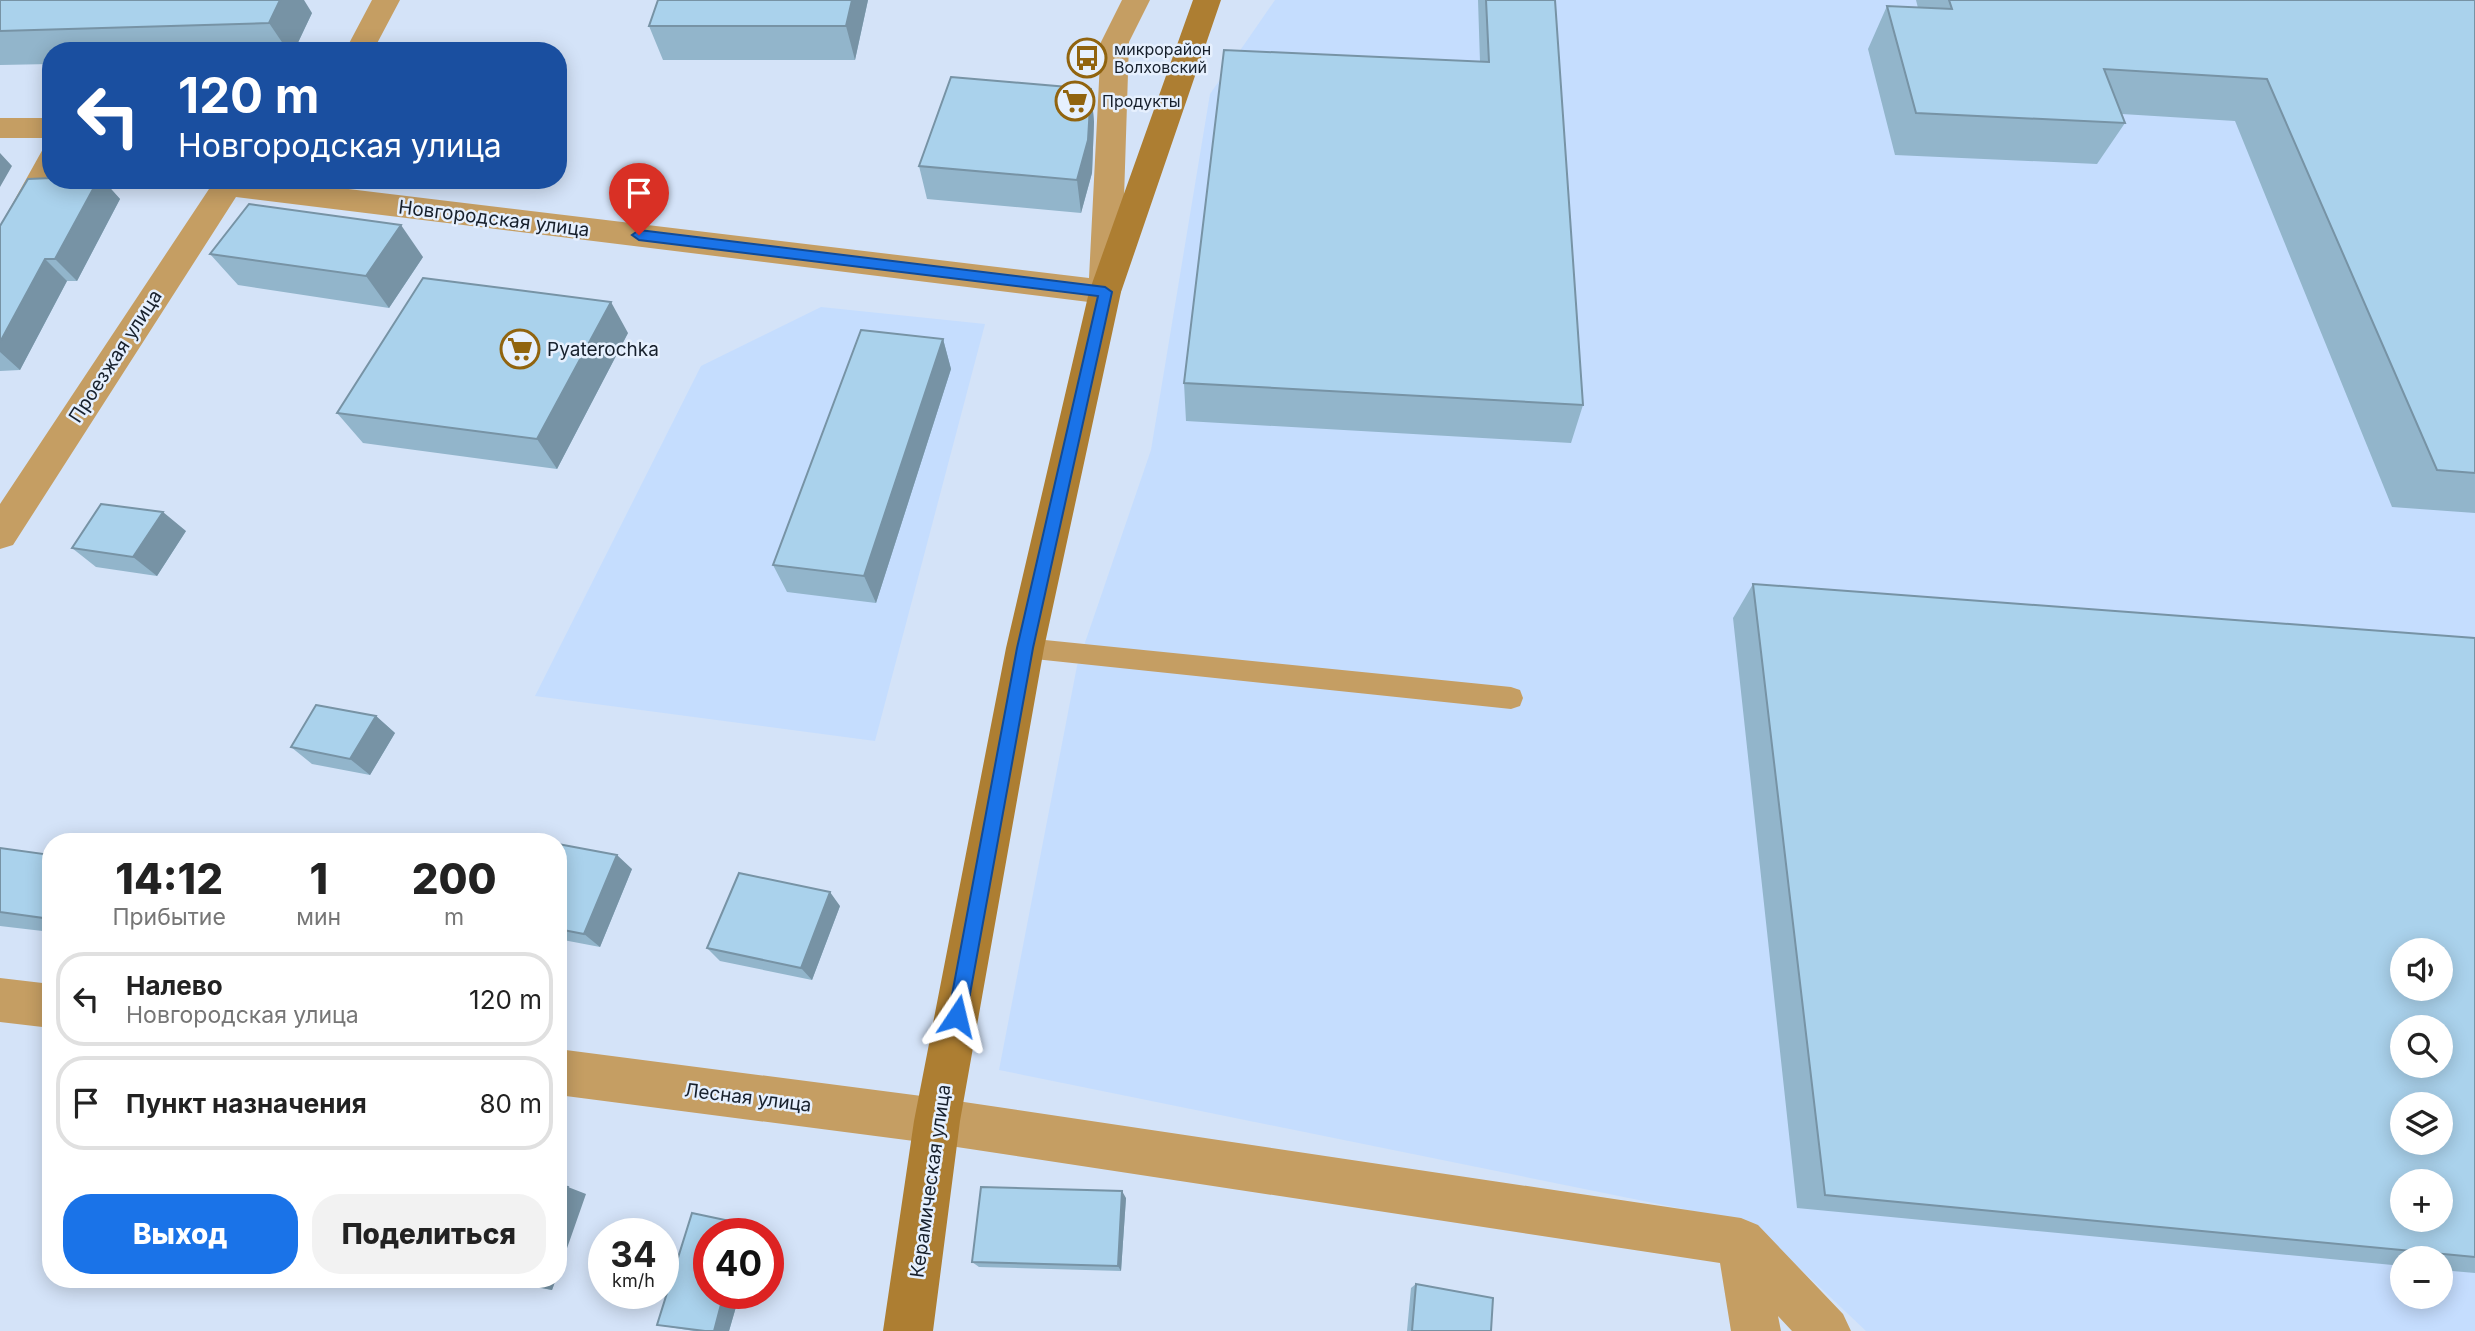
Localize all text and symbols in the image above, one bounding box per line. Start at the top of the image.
bus stop icon: микрорайон Волховский [1066,37,1108,79]
place label: микрорайон Волховский [1114,39,1211,77]
text: 120 m [178,66,319,125]
icon: left [63,70,154,161]
supermarket icon: Продукты [1054,80,1096,122]
place label: Продукты [1102,91,1180,111]
text: Новгородская улица [178,126,502,165]
pin [609,163,669,235]
icon: arrive [620,174,658,212]
street label: Новгородская улица [397,195,591,242]
street label: Проезжая улица [64,286,167,427]
supermarket icon: Pyaterochka [499,328,541,370]
place label: Pyaterochka [547,338,659,361]
text: 14:12 [115,853,223,904]
text: 1 [309,853,328,904]
text: 200 [412,853,497,904]
text: Прибытие [112,903,226,931]
text: мин [296,903,341,931]
text: m [444,903,464,931]
map controls [2390,938,2453,1309]
button: sound [2390,938,2453,1001]
text: Налево [126,970,223,1001]
position arrow [920,979,994,1053]
icon: left [67,980,105,1018]
text: 120 m [469,984,542,1015]
text: Новгородская улица [126,1001,359,1029]
button: search [2390,1015,2453,1078]
street label: Лесная улица [683,1078,813,1117]
street label: Керамическая улица [906,1083,955,1279]
icon: arrive [67,1084,105,1122]
text: Пункт назначения [126,1088,367,1119]
text: 80 m [479,1088,542,1119]
button: layers [2390,1092,2453,1155]
button: + [2390,1169,2453,1232]
button: Выход [63,1194,298,1274]
button: Поделиться [312,1194,546,1274]
speed limit sign: 40 [693,1218,784,1309]
text: 34 [610,1233,657,1275]
button: − [2390,1246,2453,1309]
text: km/h [612,1270,655,1291]

